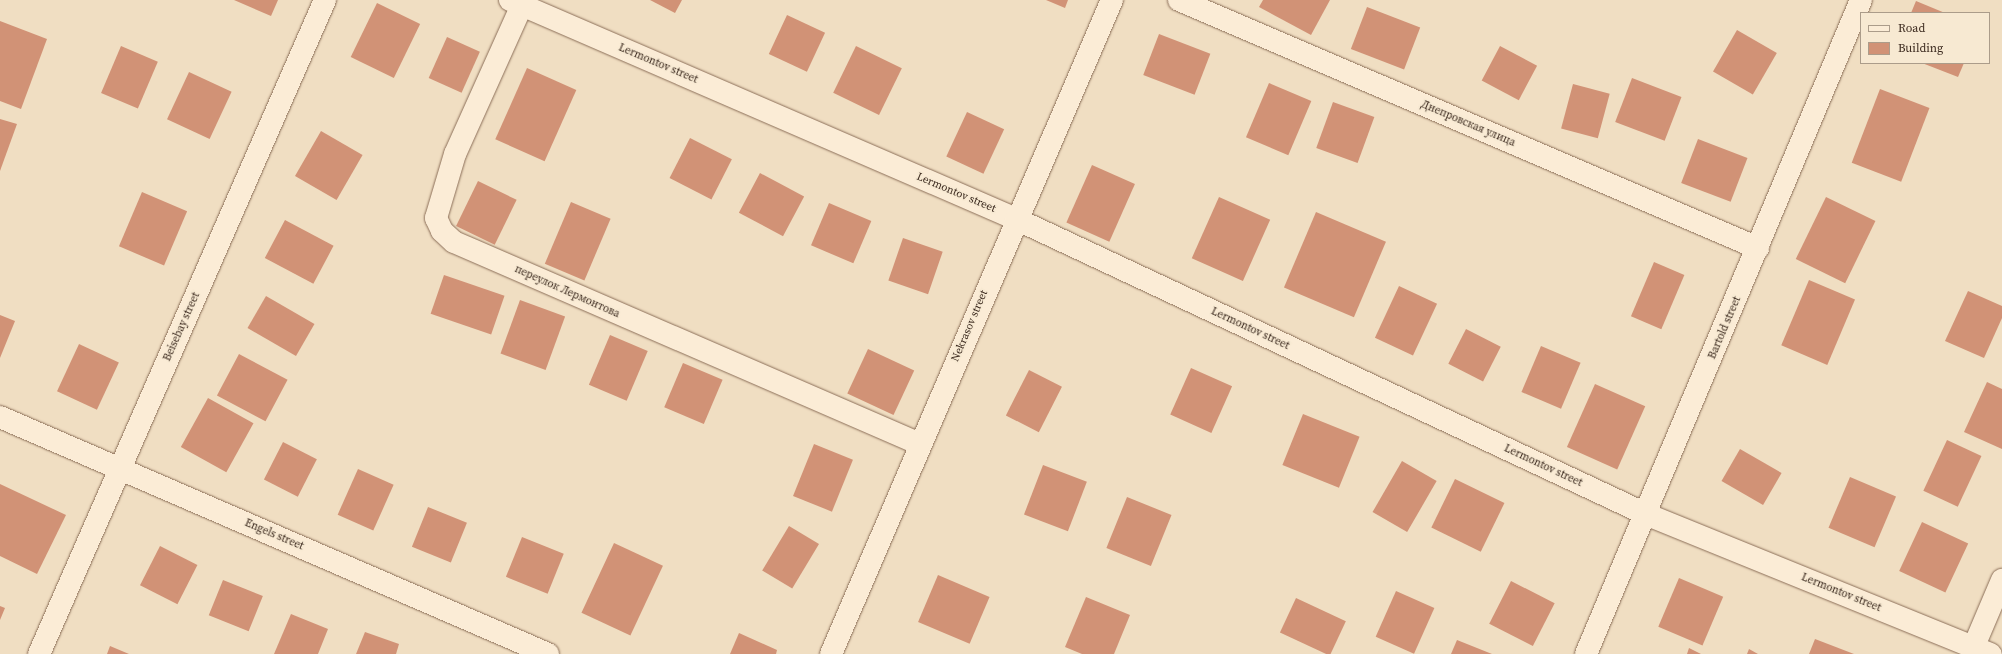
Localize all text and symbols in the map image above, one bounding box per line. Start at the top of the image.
legend [1860,12,1990,64]
text: Road [1898,20,1925,36]
text: Building [1898,40,1943,56]
street label: Lermontov street [616,41,700,87]
street label: Днепровская улица [1419,98,1517,150]
street label: Lermontov street [914,170,998,216]
street label: переулок Лермонтова [512,263,622,321]
street label: Nekrasov street [949,288,991,364]
street label: Beisebay street [161,291,203,363]
street label: Bartold street [1706,295,1744,361]
street label: Lermontov street [1209,305,1291,353]
street label: Lermontov street [1502,442,1584,490]
street label: Engels street [243,517,305,553]
street label: Lermontov street [1799,571,1883,615]

